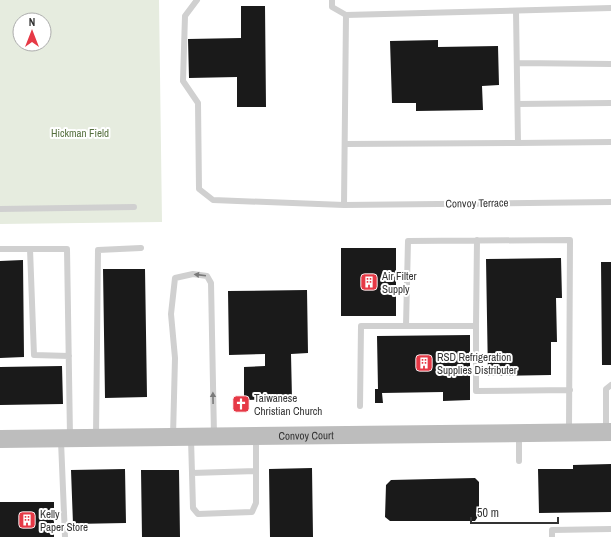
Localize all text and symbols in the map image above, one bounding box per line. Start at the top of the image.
north arrow [12,12,52,52]
text: N [29,15,35,29]
park label: Hickman Field [51,126,109,140]
street label: Convoy Terrace [445,195,509,211]
place label: Air Filter Supply [381,269,417,296]
one-way arrow [194,272,206,278]
building icon: Air Filter Supply [359,272,379,292]
place label: RSD Refrigeration Supplies Distributer [437,350,517,377]
building icon: RSD Refrigeration Supplies Distributer [414,353,434,373]
one-way arrow [210,391,216,404]
place label: Taiwanese Christian Church [254,391,322,418]
church icon: Taiwanese Christian Church [231,394,251,414]
street label: Convoy Court [278,428,334,443]
scale bar [471,499,558,525]
text: 50 m [477,505,499,521]
place label: Kelly Paper Store [40,507,88,534]
building icon: Kelly Paper Store [17,510,37,530]

